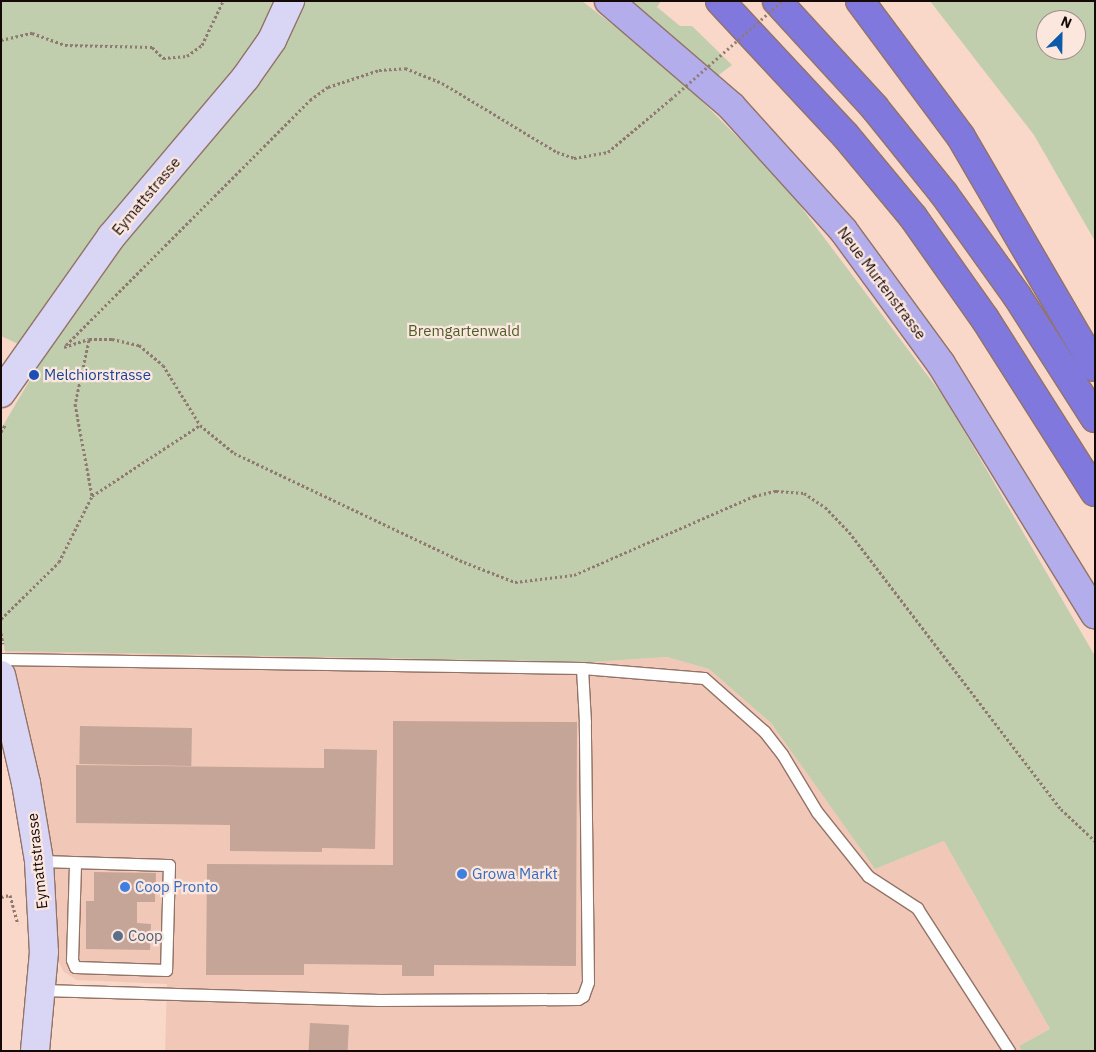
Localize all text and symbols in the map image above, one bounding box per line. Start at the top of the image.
north arrow [1036,10,1086,60]
text: N [1058,12,1075,32]
street label: Eymattstrasse [108,153,184,239]
street label: Neue Murtenstrasse [834,223,930,343]
park label: Bremgartenwald [408,322,520,340]
place label: Melchiorstrasse [44,366,151,384]
marker: Melchiorstrasse [28,369,40,381]
street label: Eymattstrasse [23,812,51,910]
place label: Growa Markt [472,865,558,883]
marker: Growa Markt [456,868,468,880]
place label: Coop Pronto [135,878,218,896]
marker: Coop Pronto [119,881,131,893]
place label: Coop [128,927,163,945]
marker: Coop [112,930,124,942]

